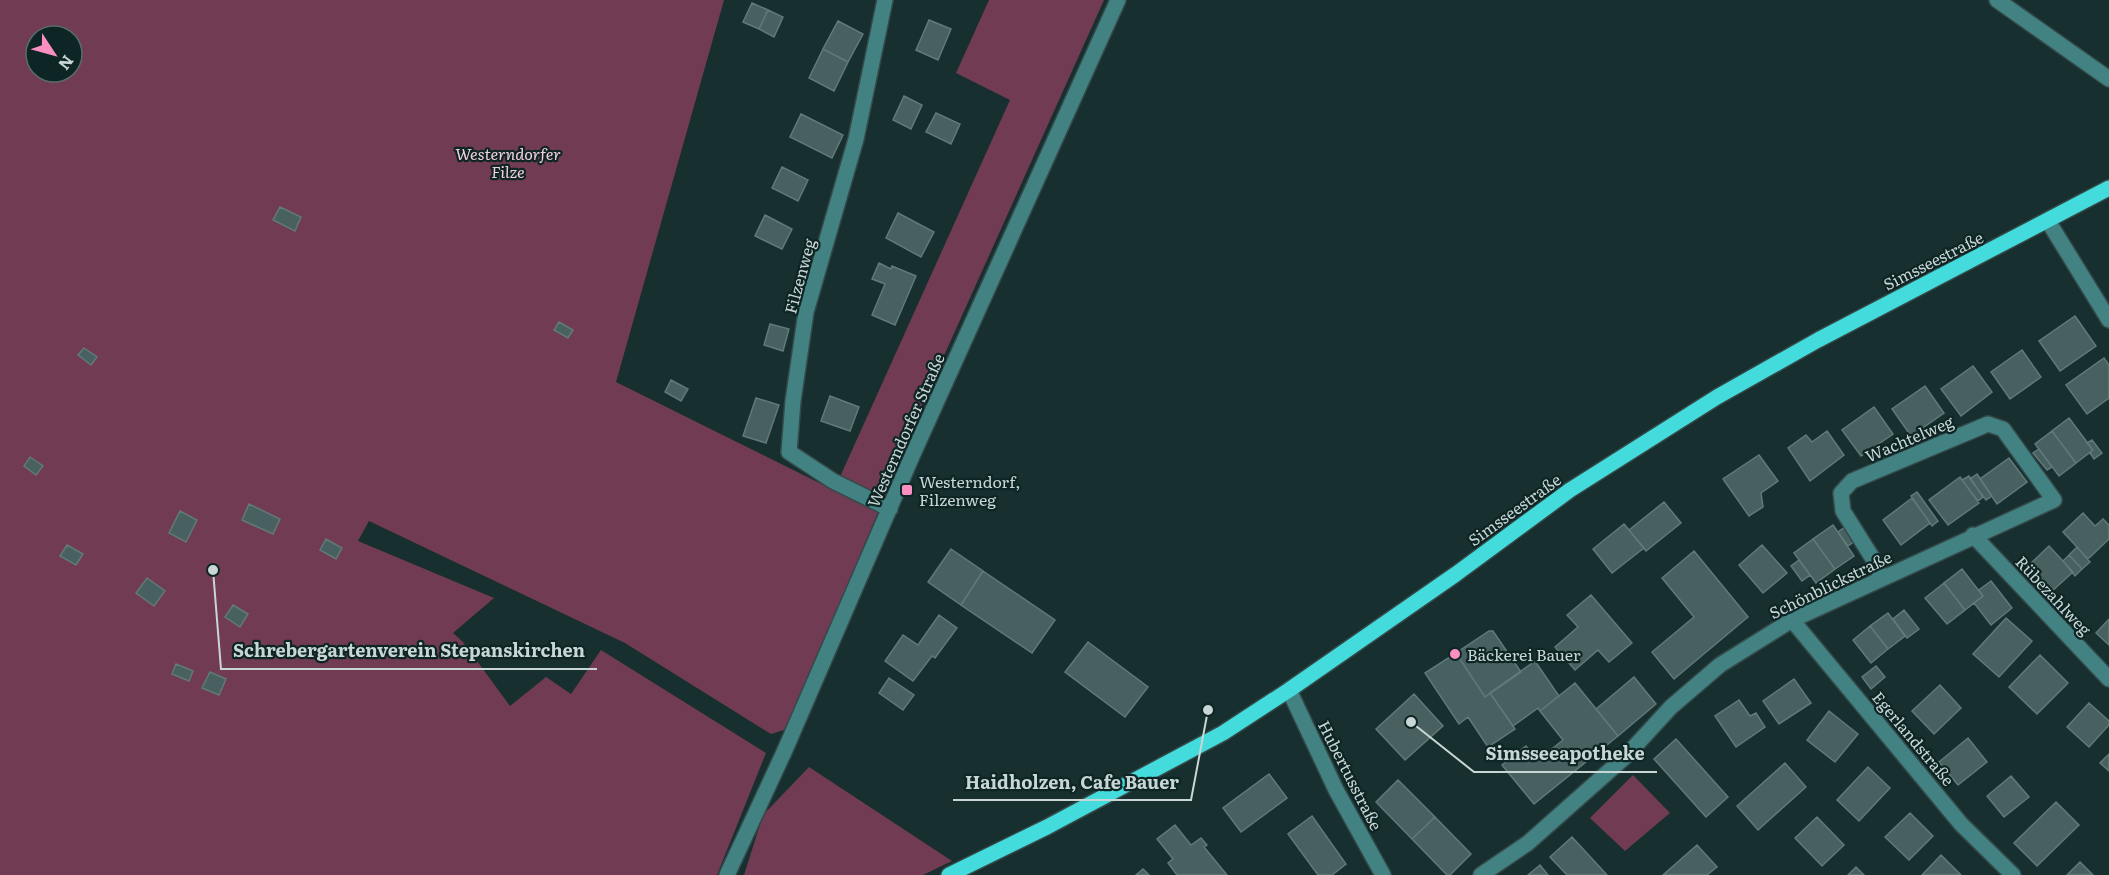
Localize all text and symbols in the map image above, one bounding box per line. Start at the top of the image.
north arrow [24,24,84,84]
text: N [53,51,81,76]
park label: Westerndorfer Filze [455,141,561,183]
street label: Simsseestraße [1879,224,1987,296]
street label: Filzenweg [777,236,821,316]
street label: Westerndorfer Straße [860,349,950,511]
street label: Wachtelweg [1861,409,1957,467]
street label: Simsseestraße [1463,467,1565,551]
place label: Westerndorf, Filzenweg [919,469,1021,511]
marker: Westerndorf, Filzenweg [900,483,914,497]
street label: Schönblickstraße [1765,544,1895,624]
street label: Rübezahlweg [2011,550,2097,640]
callout: Schrebergartenverein Stepanskirchen [221,633,597,669]
text: Schrebergartenverein Stepanskirchen [233,636,586,663]
place label: Bäckerei Bauer [1467,642,1581,666]
marker: Bäckerei Bauer [1448,647,1462,661]
street label: Egerlandstraße [1867,686,1961,790]
street label: Hubertusstraße [1313,716,1389,834]
callout: Simsseeapotheke [1474,736,1657,772]
text: Simsseeapotheke [1485,739,1645,766]
callout: Haidholzen, Cafe Bauer [953,764,1191,800]
text: Haidholzen, Cafe Bauer [965,768,1179,795]

